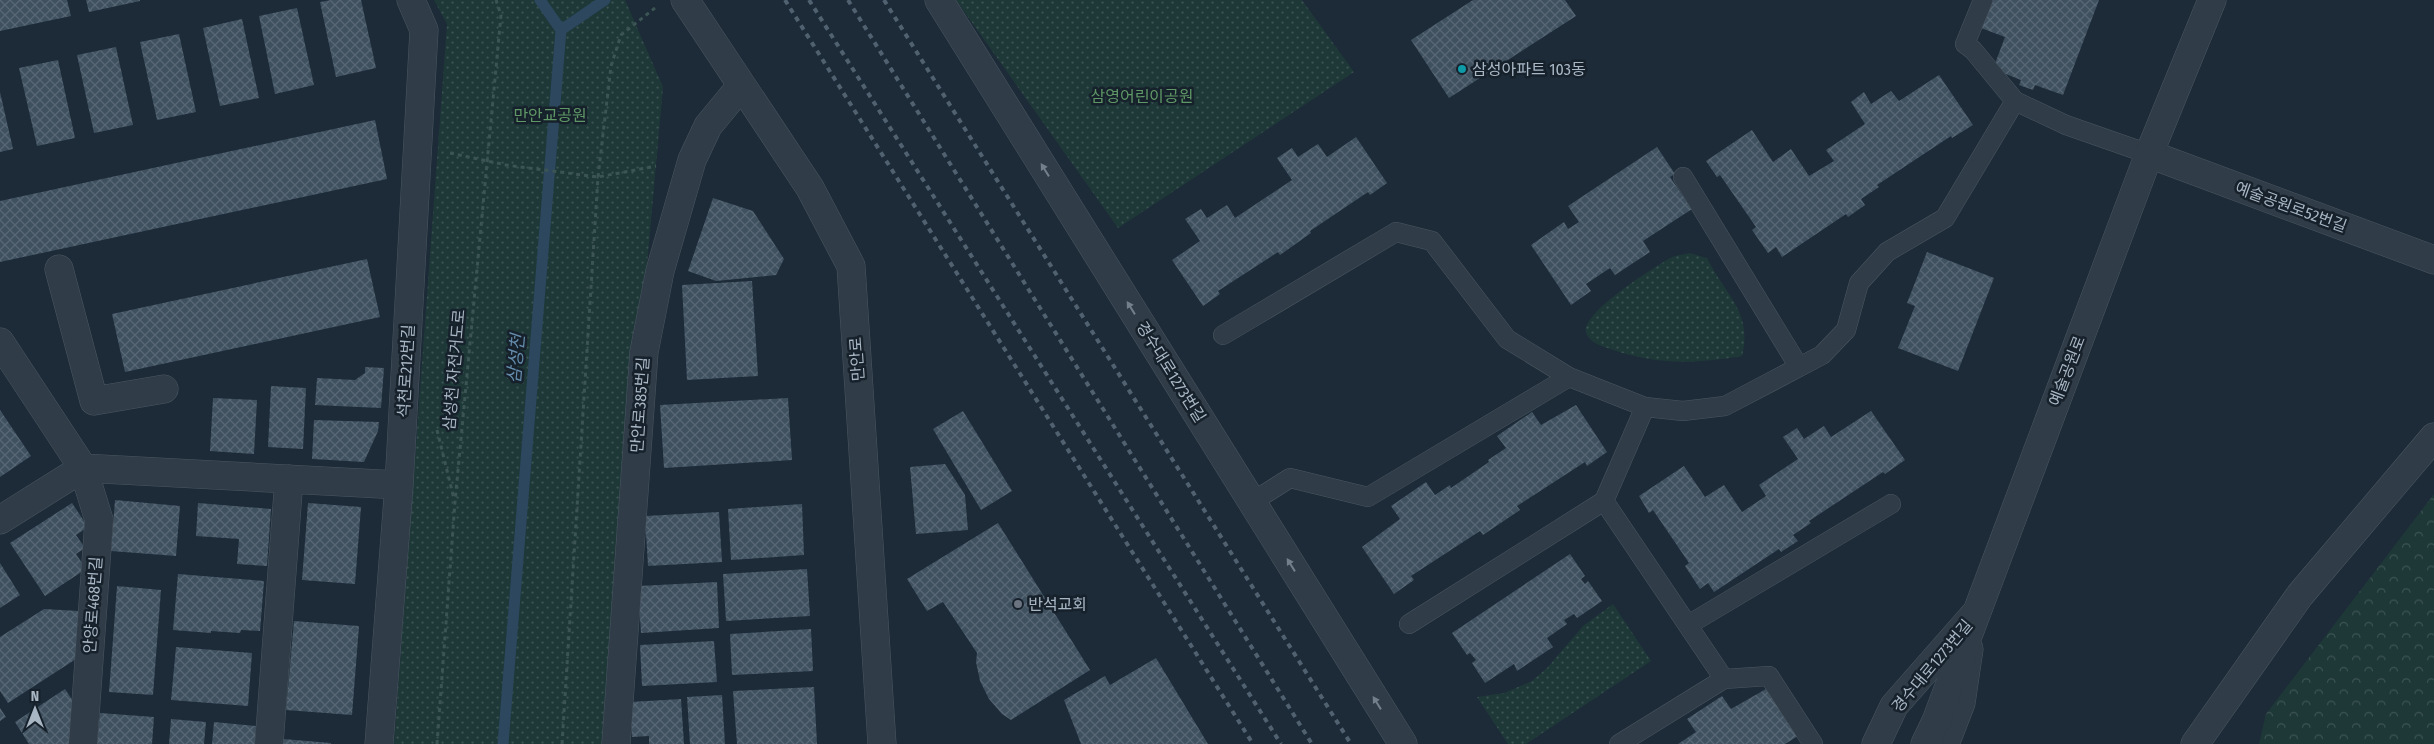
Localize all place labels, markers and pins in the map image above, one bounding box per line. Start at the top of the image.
place label: 삼성아파트 103동 [1472,60,1586,79]
marker: 삼성아파트 103동 [1456,63,1468,75]
place label: 반석교회 [1028,595,1087,614]
marker: 반석교회 [1012,598,1024,610]

